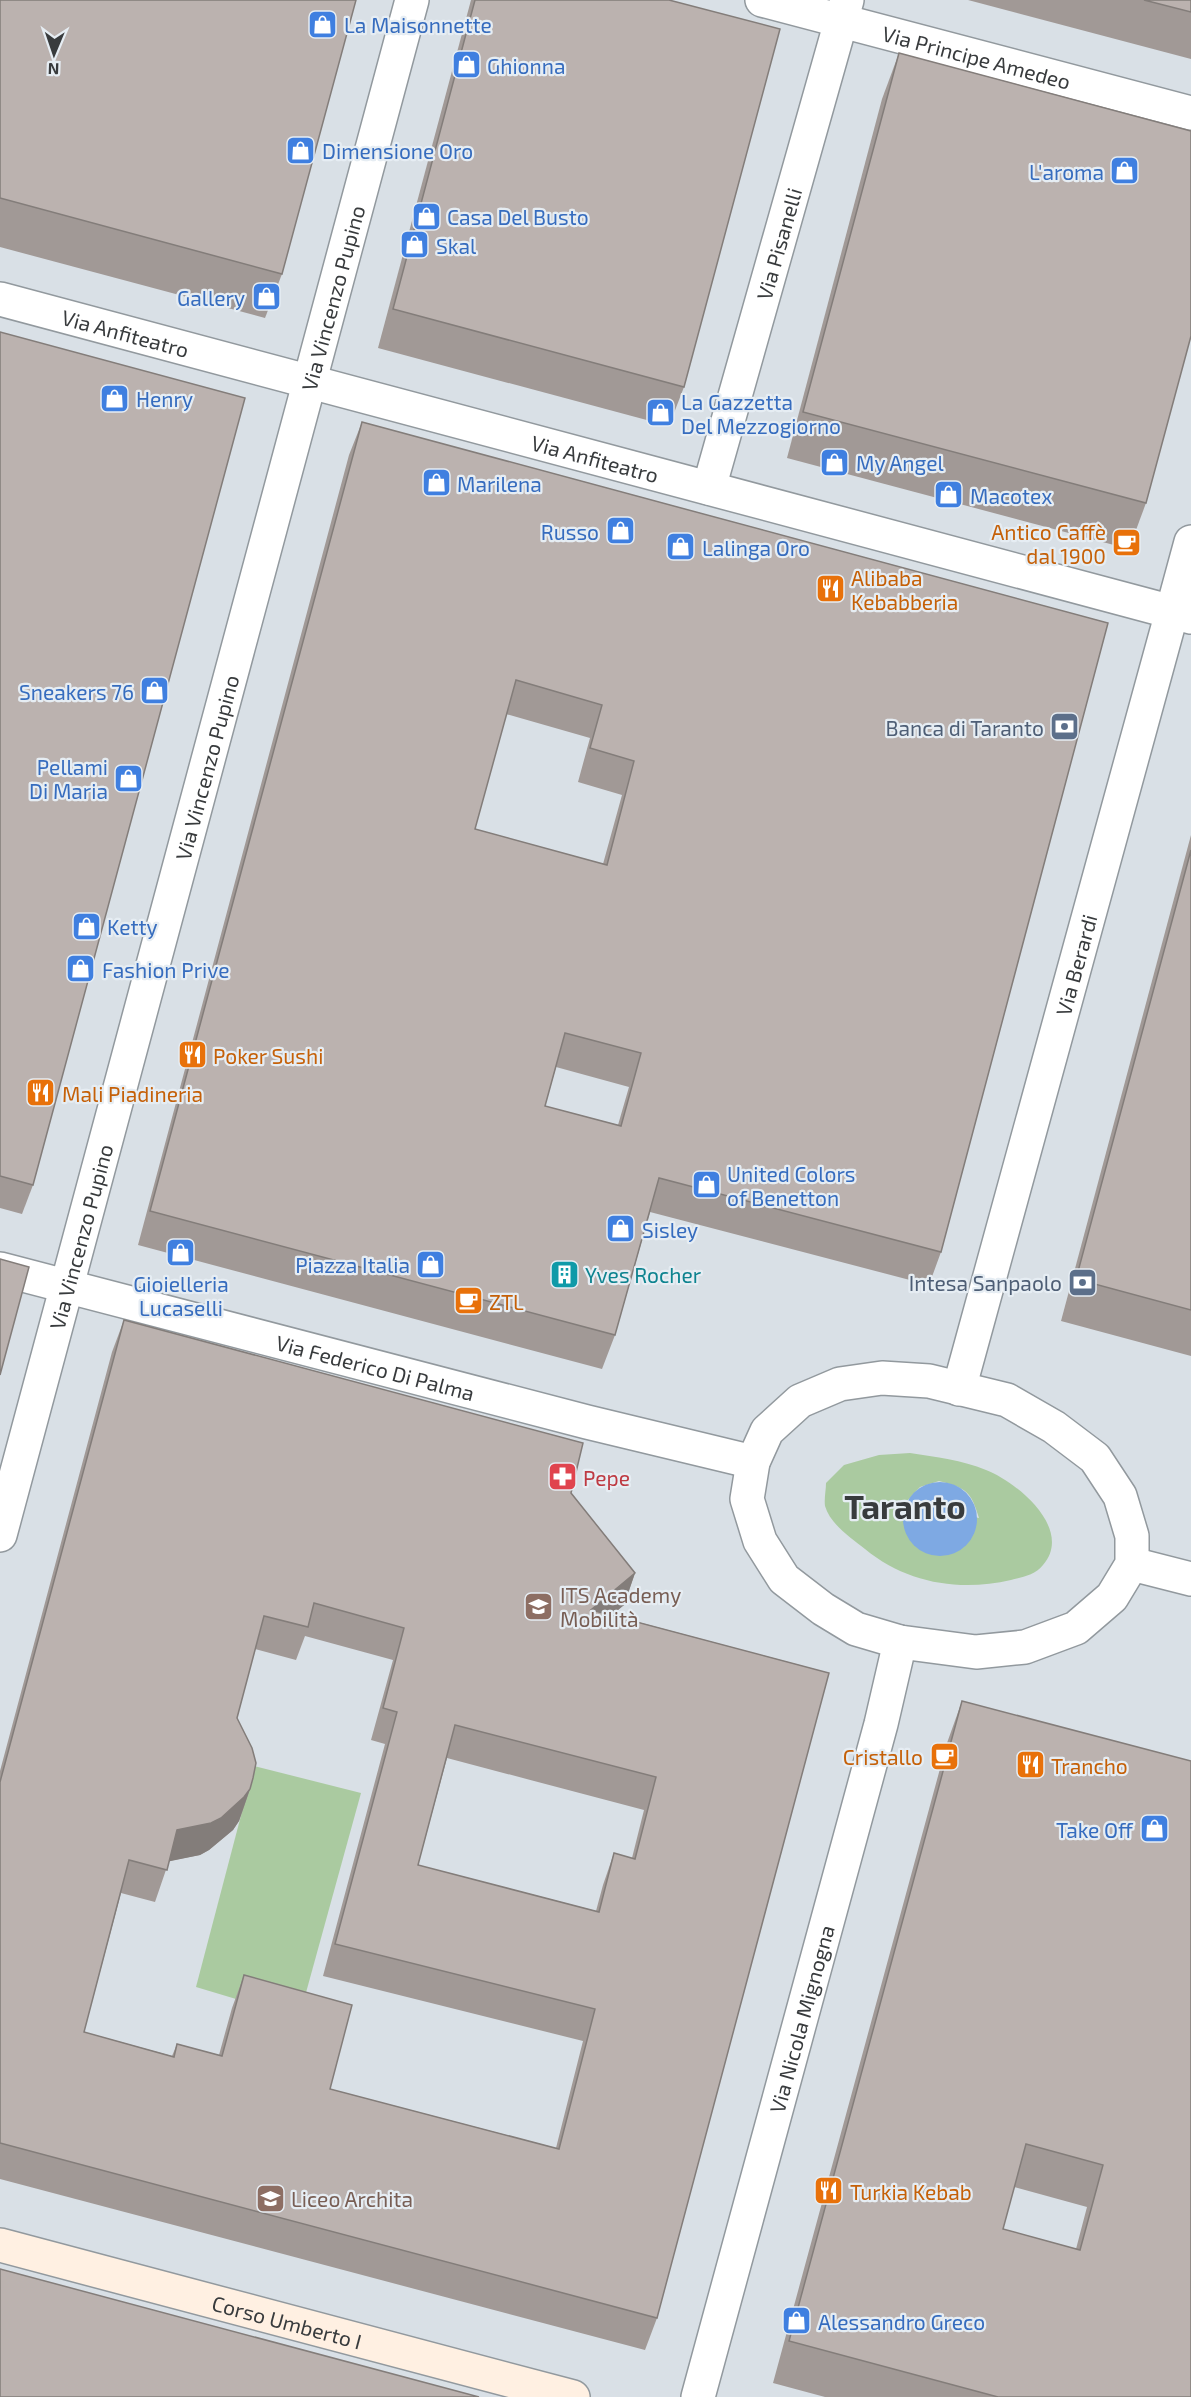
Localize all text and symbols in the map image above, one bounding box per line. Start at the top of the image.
shop icon: La Maisonnette [307,8,339,40]
place label: La Maisonnette [344,12,492,37]
street label: Via Principe Amedeo [880,20,1073,93]
north arrow [24,24,84,84]
shop icon: Ghionna [450,49,482,81]
place label: Ghionna [487,53,565,78]
text: N [47,60,60,79]
shop icon: Dimensione Oro [285,134,317,166]
place label: Dimensione Oro [322,138,473,163]
shop icon: L'aroma [1109,155,1141,187]
place label: L'aroma [1029,159,1104,184]
street label: Via Pisanelli [750,185,806,302]
shop icon: Casa Del Busto [410,200,442,232]
street label: Via Vincenzo Pupino [295,202,369,393]
place label: Casa Del Busto [447,204,589,229]
shop icon: Skal [399,229,431,261]
place label: Skal [436,233,477,258]
shop icon: Gallery [250,281,282,313]
place label: Gallery [177,285,245,310]
street label: Via Anfiteatro [59,304,192,361]
shop icon: Henry [99,382,131,414]
place label: Henry [136,386,193,411]
place label: La Gazzetta Del Mezzogiorno [681,389,841,438]
shop icon: La Gazzetta Del Mezzogiorno [644,397,676,429]
street label: Via Anfiteatro [529,429,662,487]
shop icon: My Angel [819,446,851,478]
place label: My Angel [856,450,944,475]
shop icon: Marilena [420,467,452,499]
place label: Marilena [457,471,542,496]
shop icon: Macotex [933,479,965,511]
place label: Macotex [970,483,1052,508]
shop icon: Russo [604,515,636,547]
place label: Russo [541,519,599,544]
place label: Antico Caffè dal 1900 [991,519,1106,568]
cafe icon: Antico Caffè dal 1900 [1111,527,1143,559]
shop icon: Lalinga Oro [665,531,697,563]
place label: Lalinga Oro [702,535,810,560]
place label: Alibaba Kebabberia [851,565,958,614]
restaurant icon: Alibaba Kebabberia [814,573,846,605]
street label: Via Vincenzo Pupino [169,672,243,863]
shop icon: Sneakers 76 [139,675,171,707]
place label: Sneakers 76 [19,679,134,704]
bank icon: Banca di Taranto [1049,711,1081,743]
place label: Banca di Taranto [885,715,1044,740]
place label: Pellami Di Maria [29,754,108,803]
shop icon: Pellami Di Maria [113,762,145,794]
shop icon: Ketty [70,910,102,942]
street label: Via Berardi [1050,911,1101,1018]
place label: Ketty [107,914,158,939]
shop icon: Fashion Prive [65,953,97,985]
place label: Fashion Prive [102,957,230,982]
restaurant icon: Poker Sushi [176,1039,208,1071]
place label: Poker Sushi [213,1043,323,1068]
restaurant icon: Mali Piadineria [25,1077,57,1109]
place label: Mali Piadineria [62,1081,203,1106]
street label: Via Vincenzo Pupino [43,1141,117,1332]
place label: United Colors of Benetton [727,1161,856,1210]
shop icon: United Colors of Benetton [690,1169,722,1201]
shop icon: Sisley [605,1213,637,1245]
place label: Sisley [642,1217,698,1242]
shop icon: Gioielleria Lucaselli [165,1236,197,1268]
shop icon: Piazza Italia [415,1248,447,1280]
place label: Piazza Italia [295,1252,410,1277]
building icon: Yves Rocher [548,1258,580,1290]
place label: Yves Rocher [585,1262,702,1287]
bank icon: Intesa Sanpaolo [1067,1266,1099,1298]
place label: Intesa Sanpaolo [909,1270,1062,1295]
place label: Gioielleria Lucaselli [133,1271,229,1320]
cafe icon: ZTL [452,1285,484,1317]
place label: ZTL [489,1289,524,1314]
street label: Via Federico Di Palma [274,1329,477,1405]
pharmacy icon: Pepe [546,1461,578,1493]
place label: Pepe [583,1465,630,1490]
district label: Taranto [844,1486,966,1526]
place label: ITS Academy Mobilità [560,1582,681,1631]
school or university icon: ITS Academy Mobilità [523,1590,555,1622]
cafe icon: Cristallo [928,1740,960,1772]
place label: Cristallo [843,1744,923,1769]
restaurant icon: Trancho [1014,1749,1046,1781]
place label: Trancho [1051,1753,1128,1778]
shop icon: Take Off [1138,1813,1170,1845]
place label: Take Off [1056,1817,1134,1842]
street label: Via Nicola Mignogna [763,1922,838,2115]
restaurant icon: Turkia Kebab [813,2175,845,2207]
place label: Turkia Kebab [850,2179,972,2204]
school or university icon: Liceo Archita [254,2182,286,2214]
place label: Liceo Archita [291,2186,413,2211]
street label: Corso Umberto I [209,2289,365,2353]
shop icon: Alessandro Greco [781,2305,813,2337]
place label: Alessandro Greco [818,2309,985,2334]

